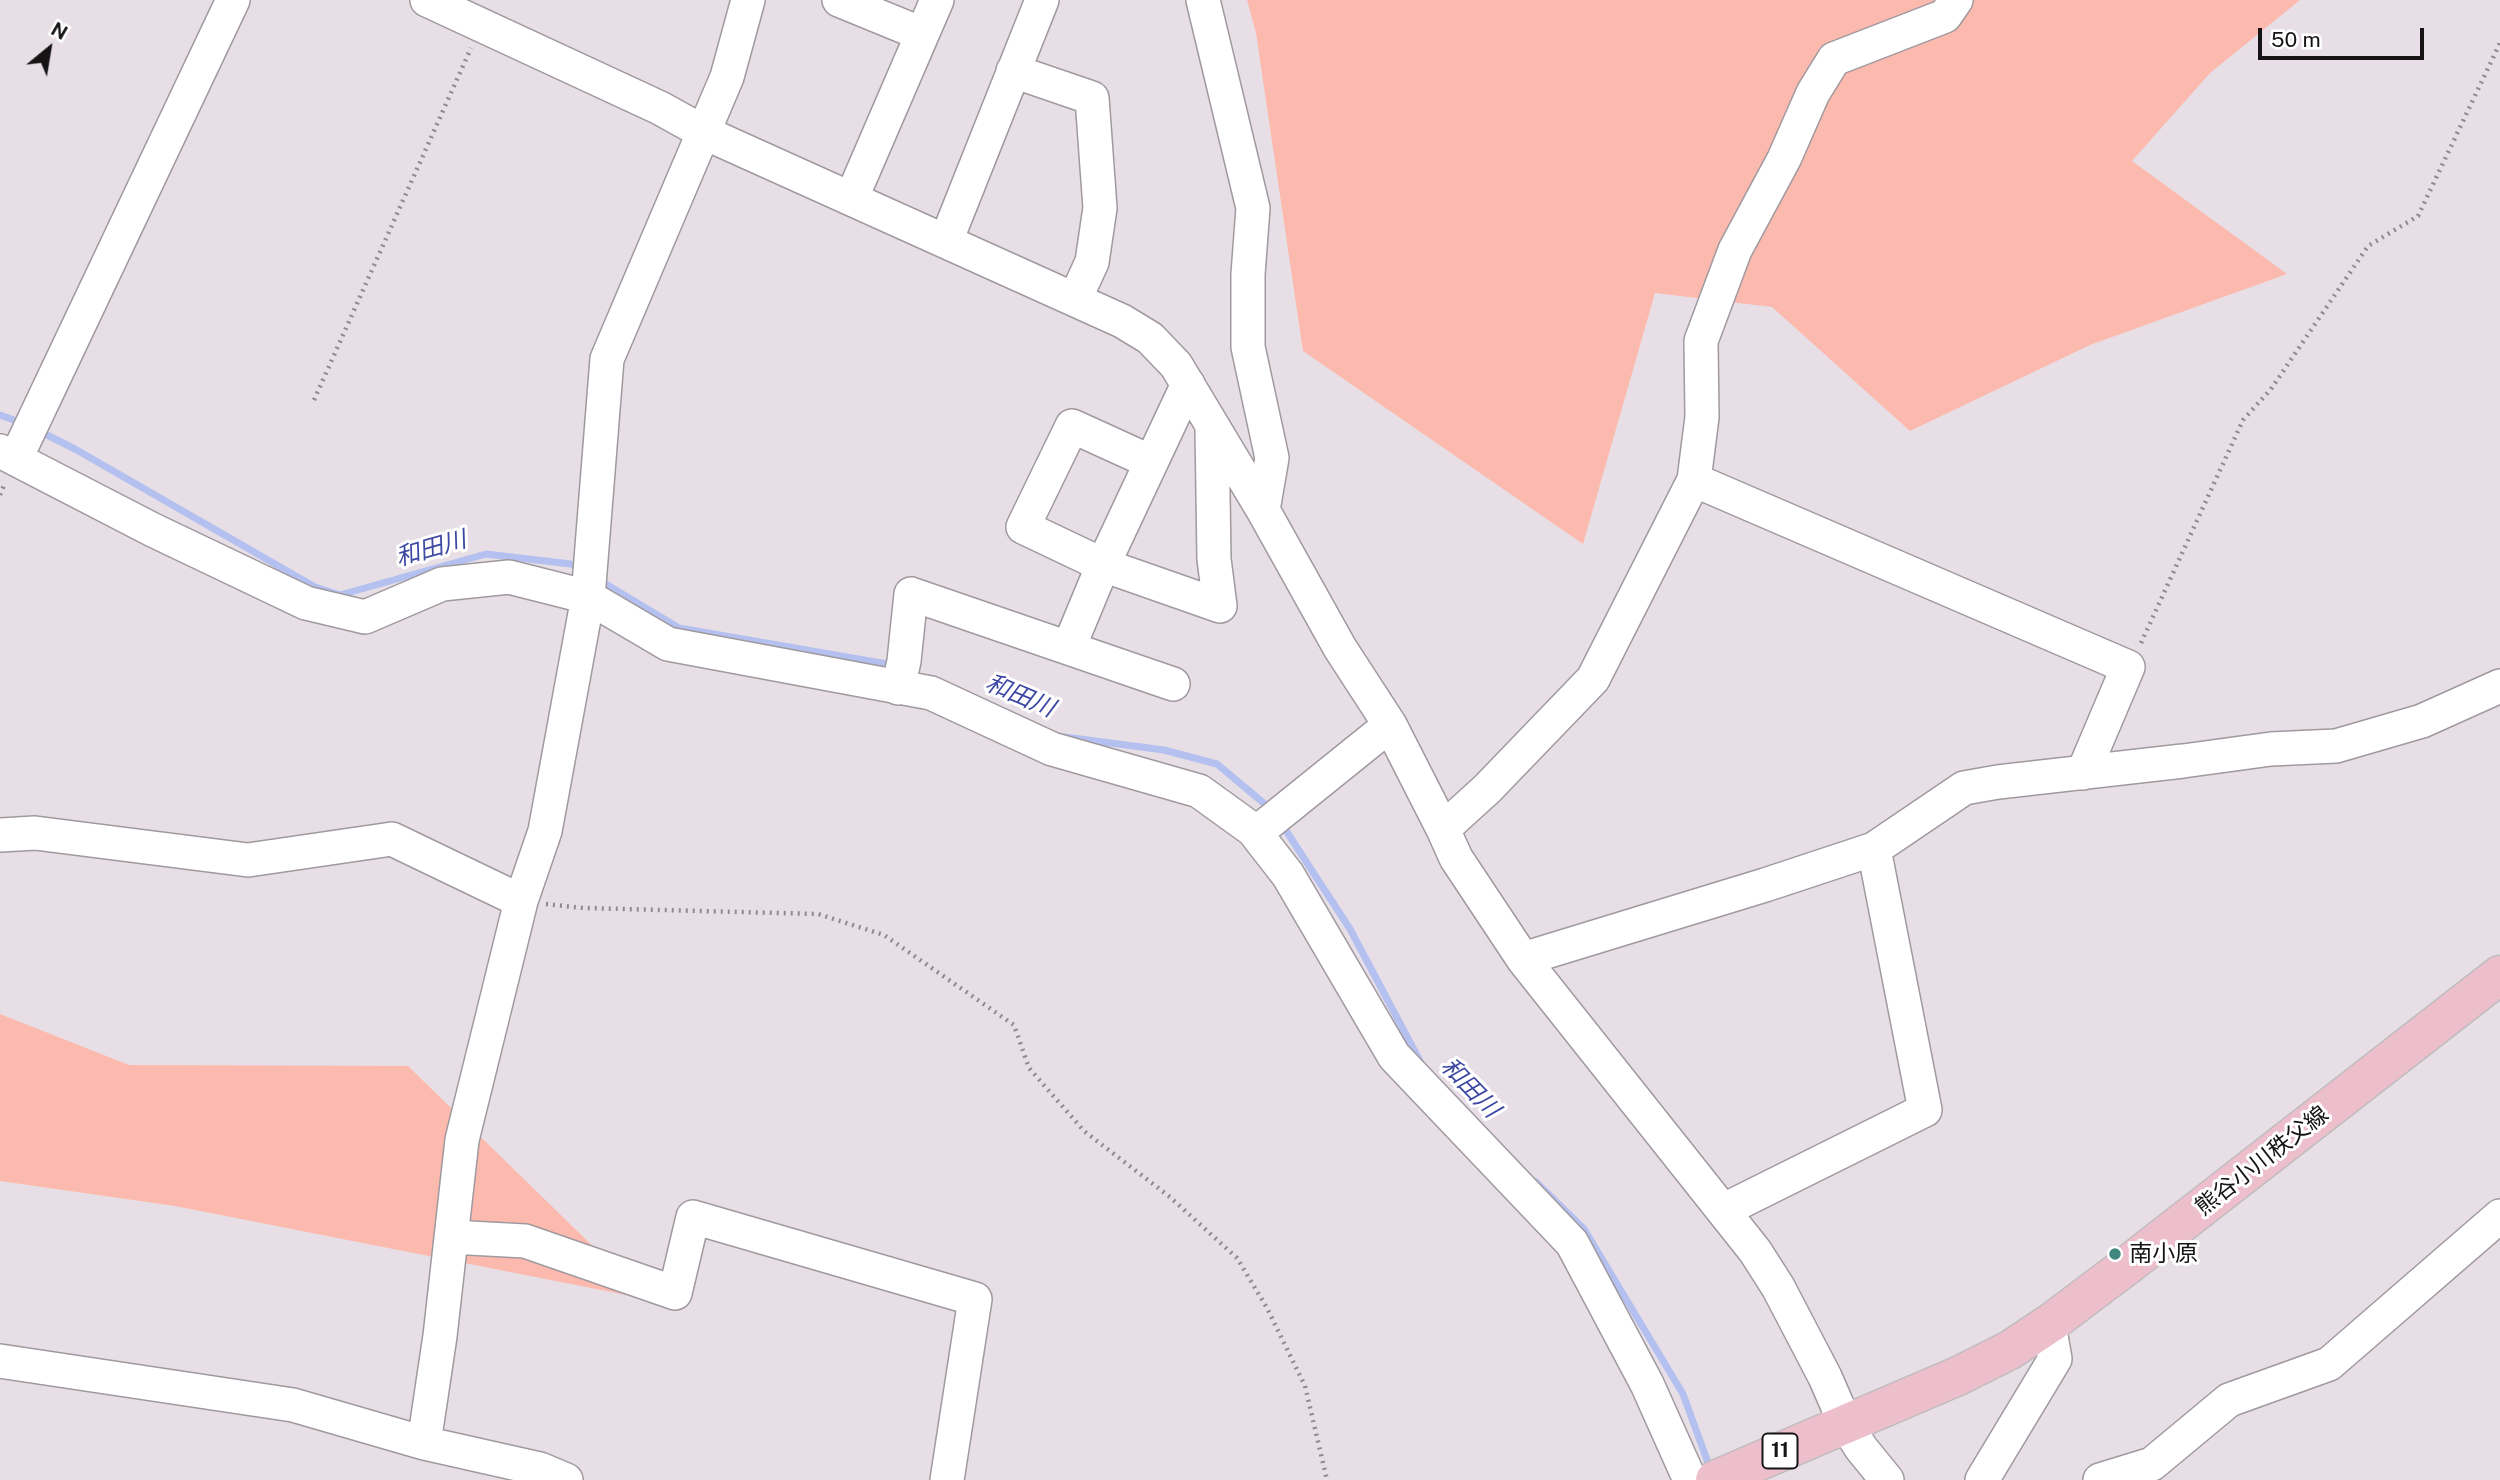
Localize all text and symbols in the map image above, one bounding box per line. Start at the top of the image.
north arrow [14,14,84,84]
scale bar [2262,14,2428,58]
text: N [48,18,71,44]
text: 50 m [2271,27,2321,52]
water label: 和田川 [392,525,470,573]
water label: 和田川 [981,669,1059,723]
water label: 和田川 [1435,1052,1505,1124]
street label: 熊谷小川秩父線 [2190,1101,2334,1221]
place label: 南小原 [2129,1240,2198,1268]
marker: 南小原 [2107,1246,2123,1262]
road number: 11 [1762,1434,1798,1468]

